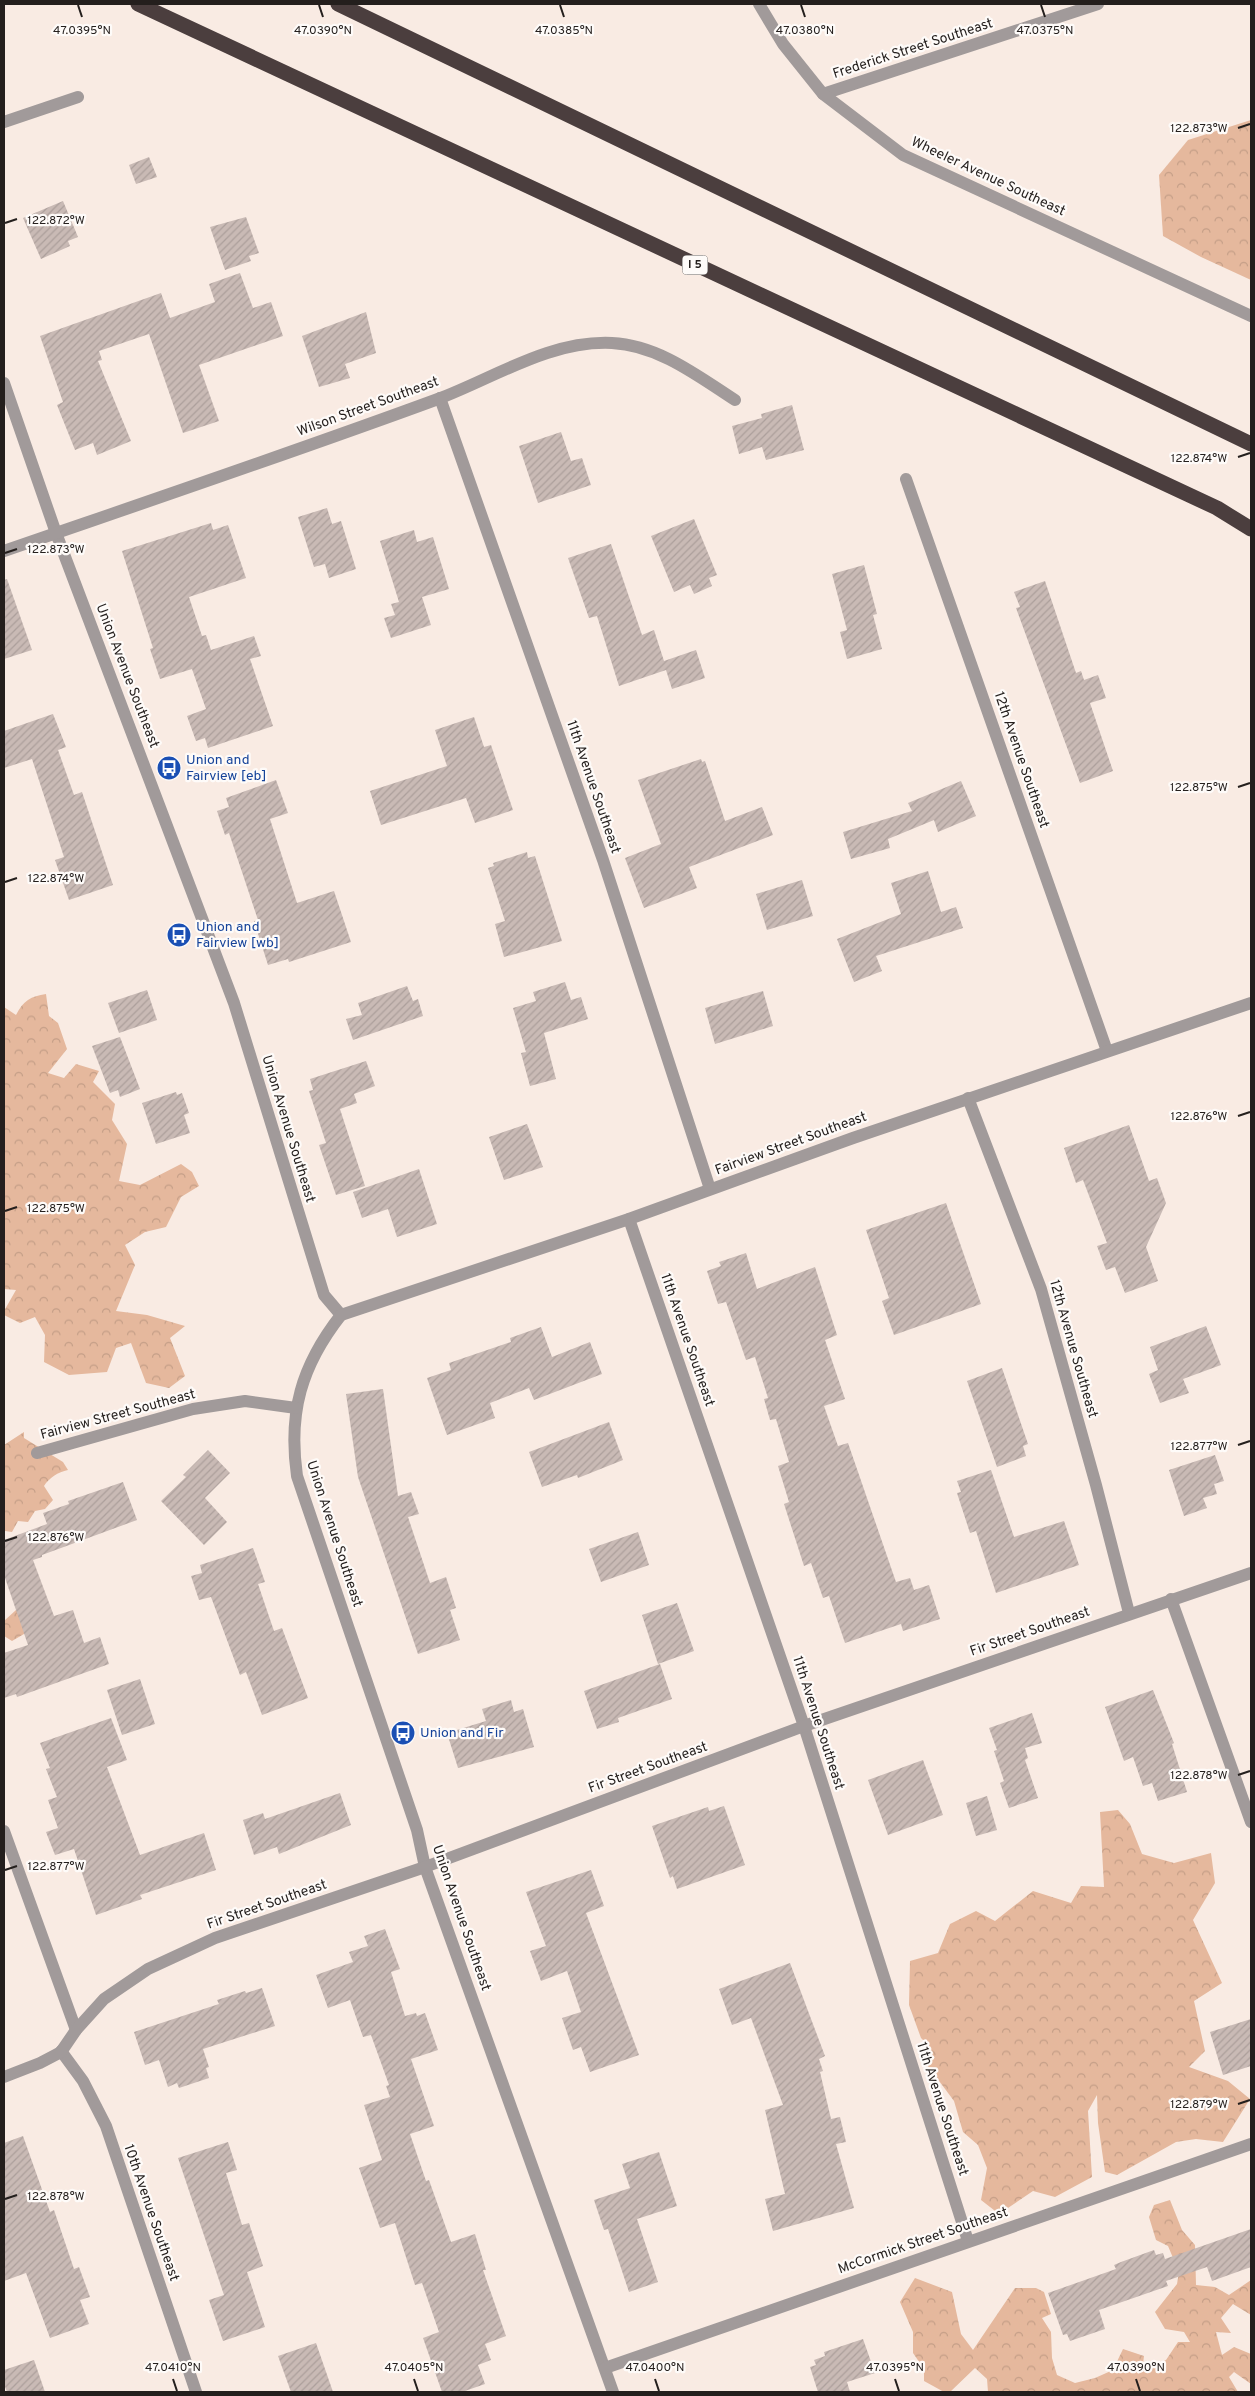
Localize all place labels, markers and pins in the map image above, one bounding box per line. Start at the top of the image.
place label: Union and Fairview [eb] [186,752,267,785]
bus stop icon: Union and Fairview [eb] [156,755,182,781]
place label: Union and Fairview [wb] [196,919,279,952]
bus stop icon: Union and Fairview [wb] [166,922,192,948]
bus stop icon: Union and Fir [390,1720,416,1746]
place label: Union and Fir [420,1725,504,1742]

